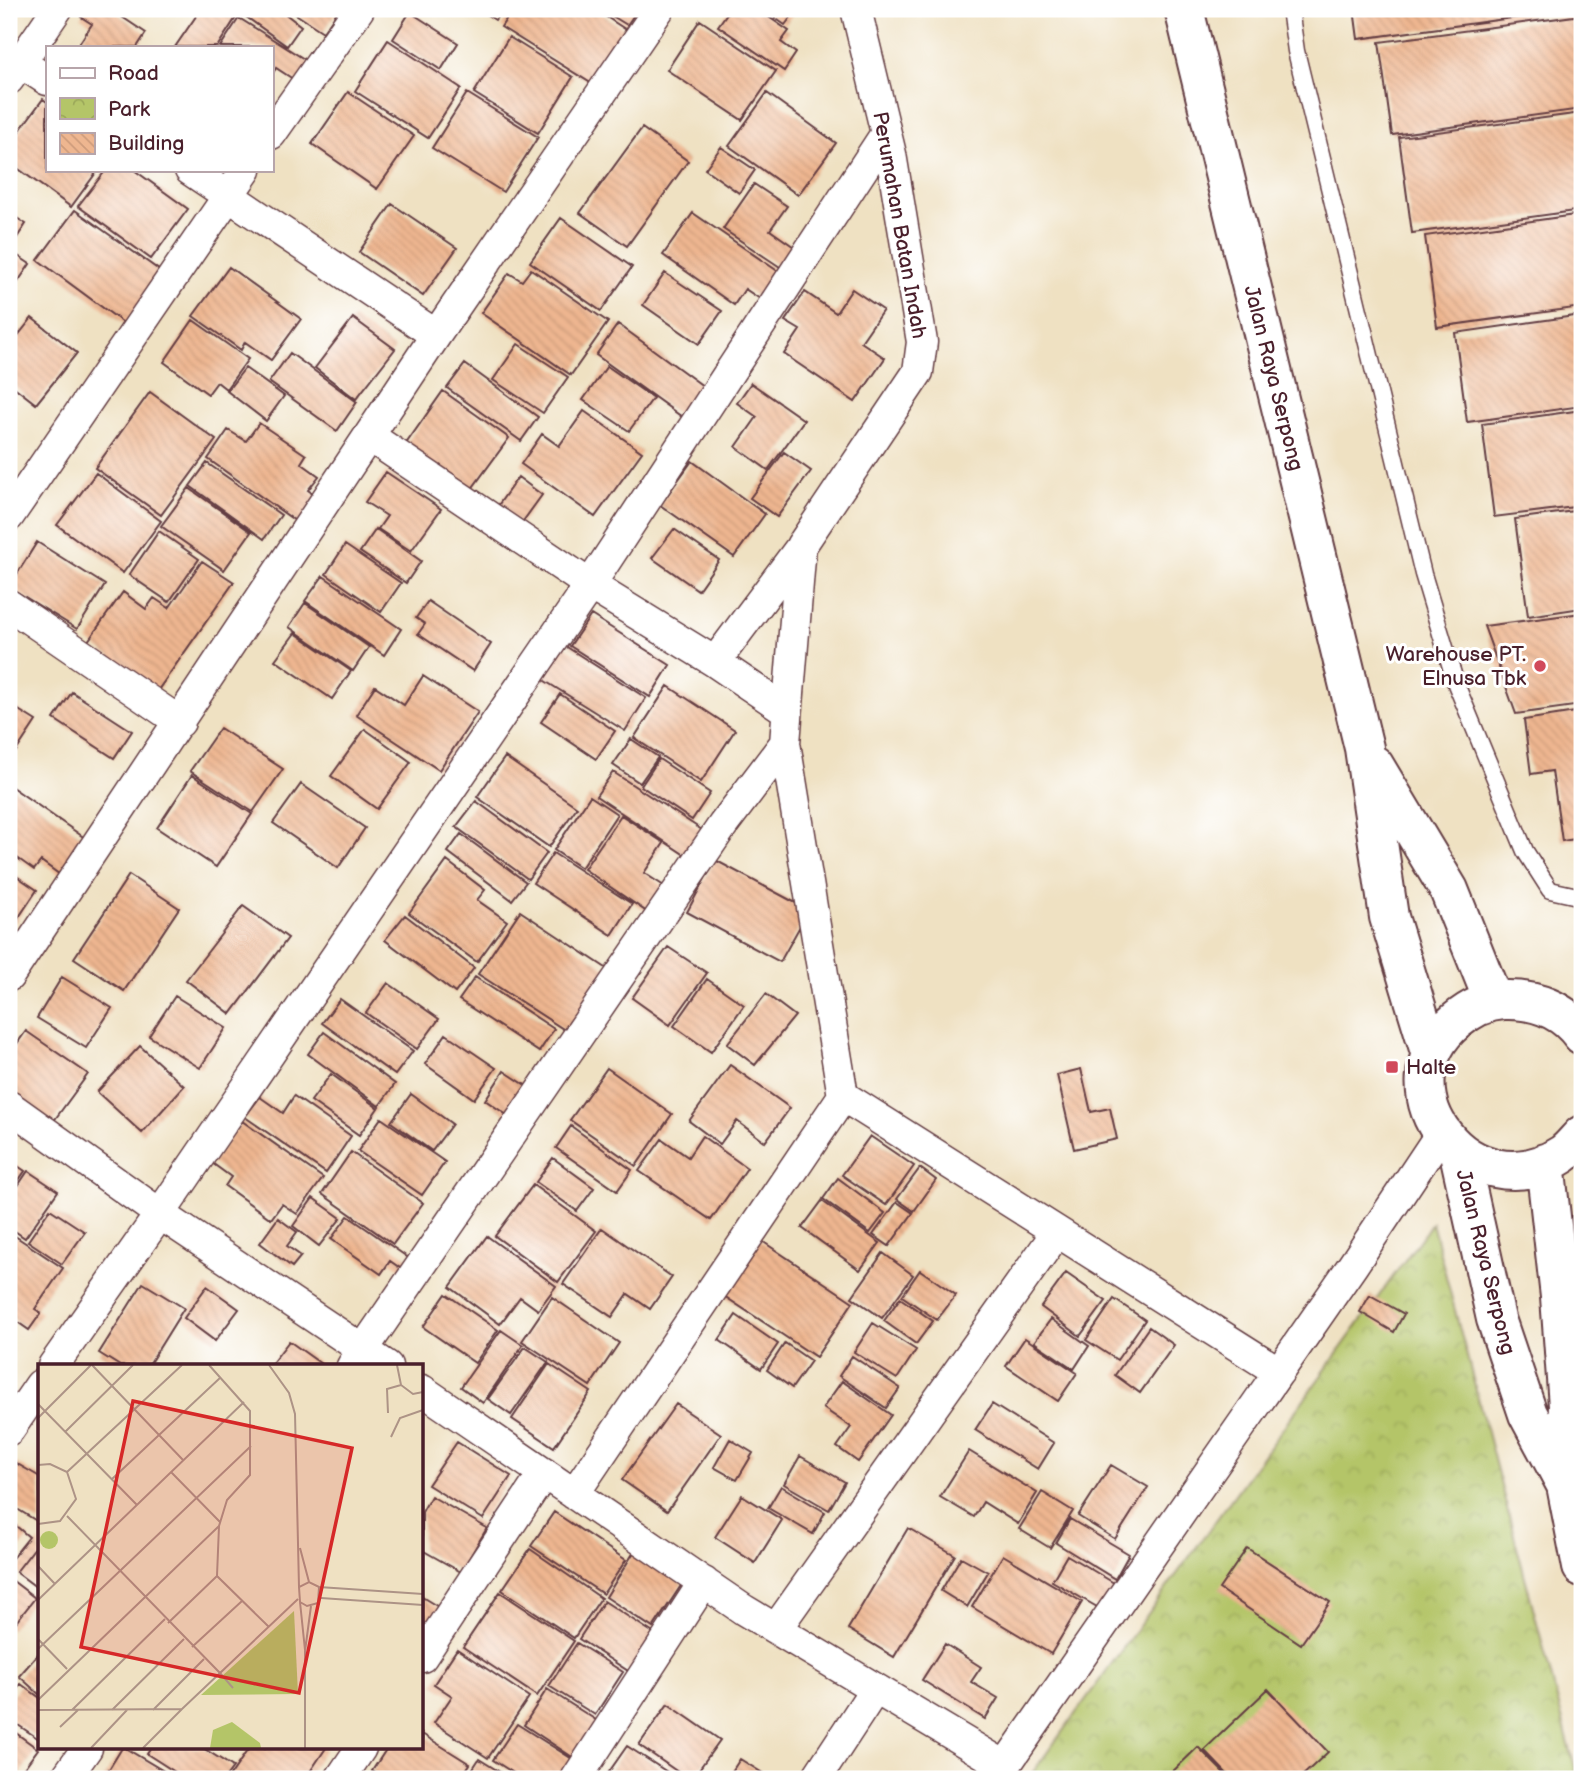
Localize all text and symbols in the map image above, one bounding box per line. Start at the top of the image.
legend [46,46,273,172]
text: Road [108,61,159,86]
text: Park [108,97,151,122]
street label: Perumahan Batan Indah [867,110,932,340]
text: Building [108,131,184,156]
street label: Jalan Raya Serpong [1238,283,1309,473]
place label: Warehouse PT. Elnusa Tbk [1385,642,1527,691]
marker: Warehouse PT. Elnusa Tbk [1532,658,1548,674]
place label: Halte [1406,1055,1456,1080]
marker: Halte [1384,1059,1400,1075]
street label: Jalan Raya Serpong [1450,1167,1521,1357]
inset map [38,1364,424,1750]

